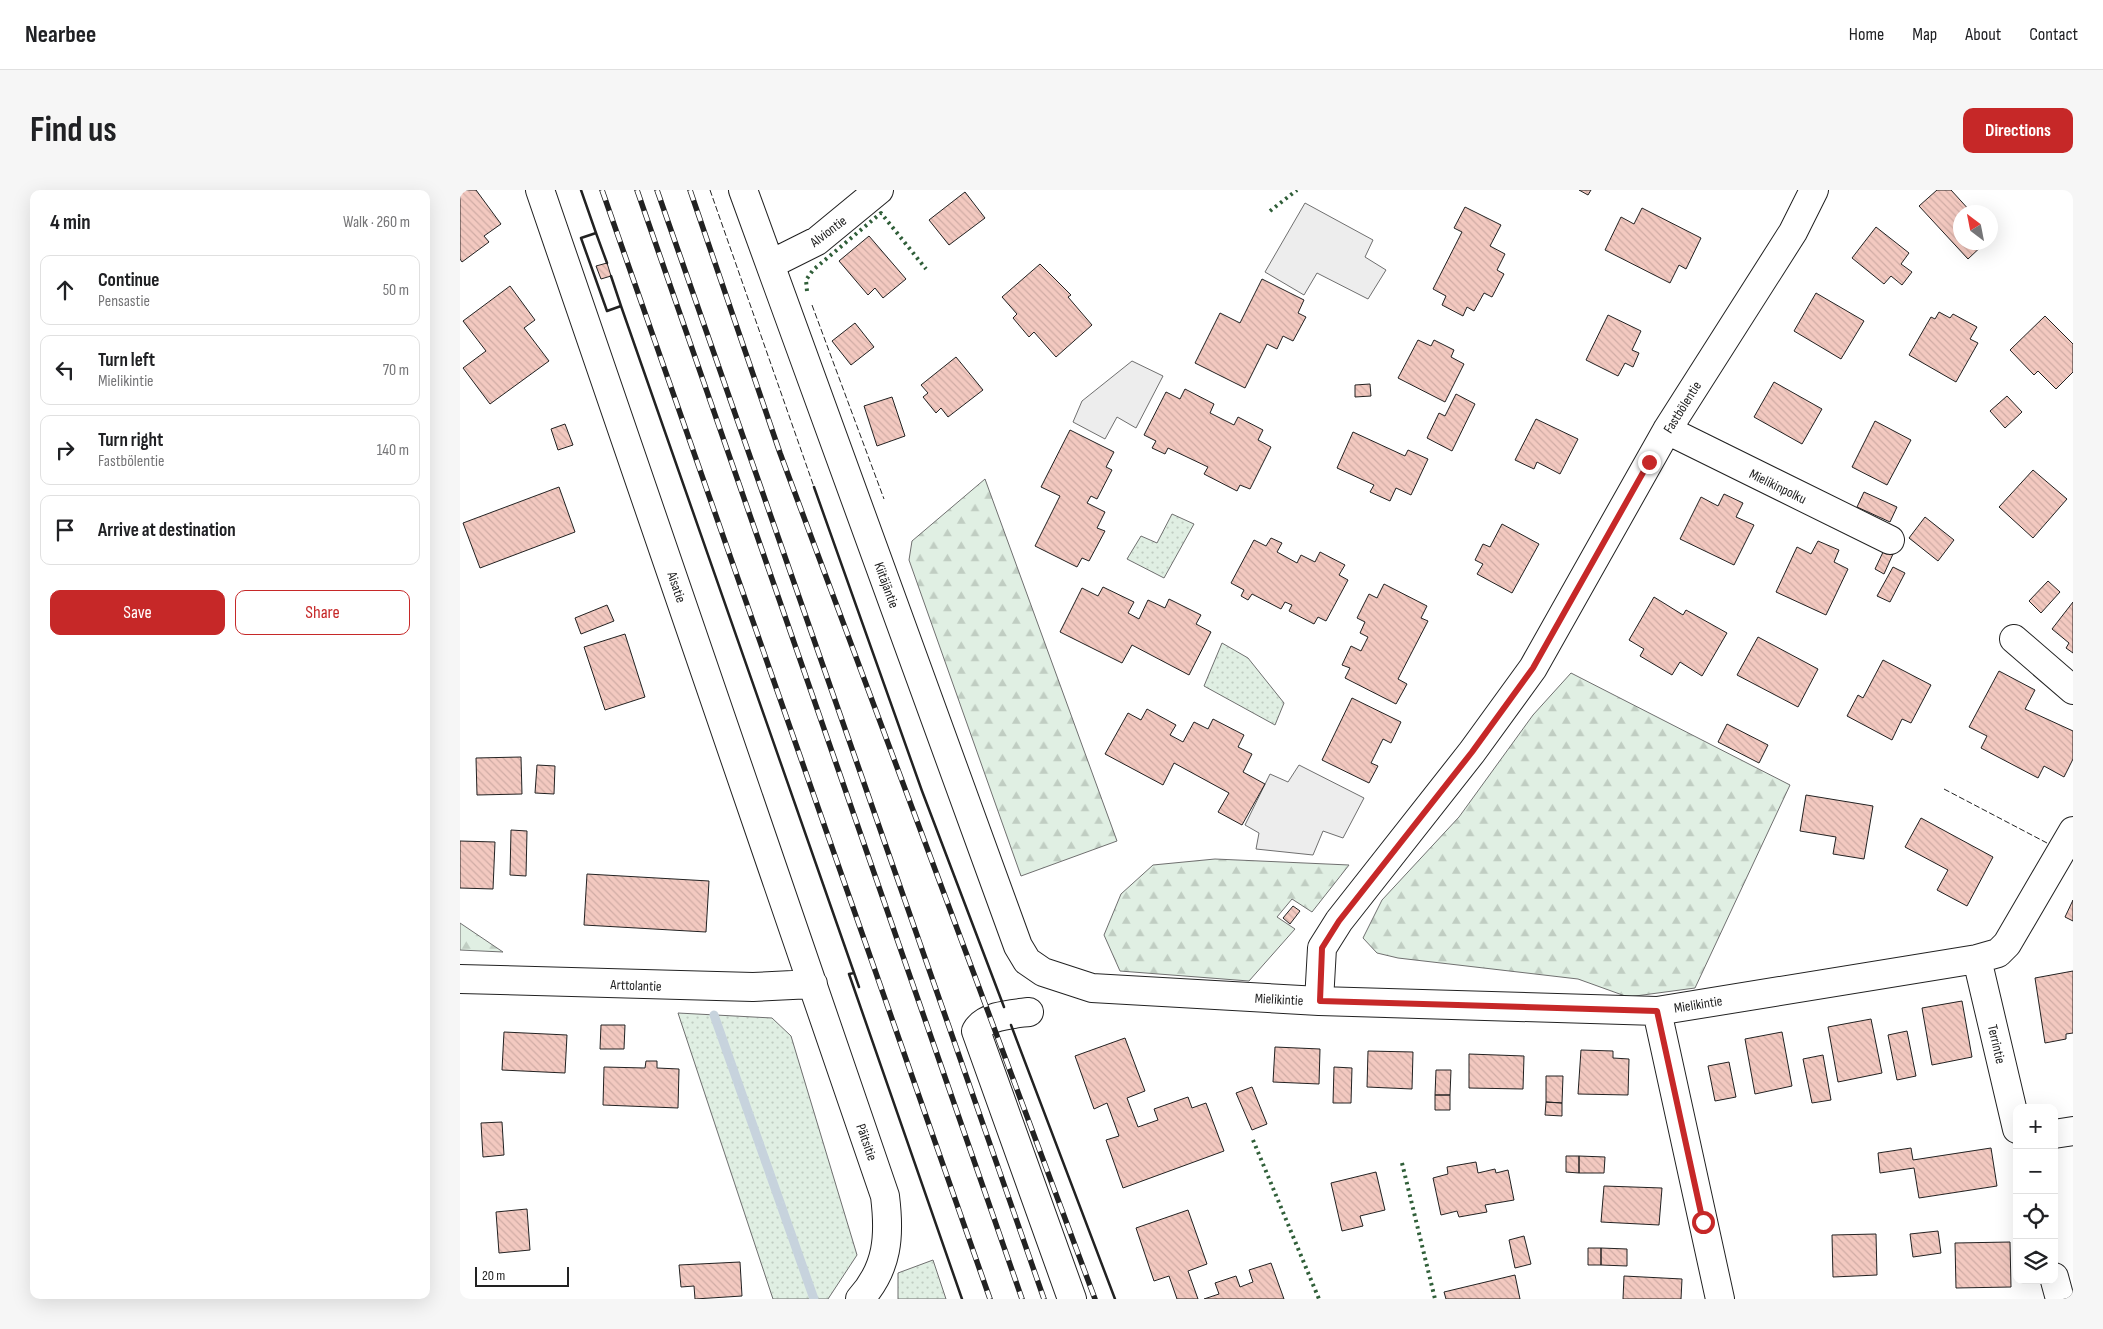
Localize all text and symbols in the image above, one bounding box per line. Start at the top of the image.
text: Nearbee [25,20,96,49]
text: Home [1849,24,1884,45]
text: Map [1912,24,1937,45]
text: About [1965,24,2001,45]
text: Contact [2029,24,2078,45]
button: Directions [1963,108,2073,153]
text: Find us [30,109,117,152]
north arrow [1953,205,1998,250]
text: 4 min [50,210,91,235]
street label: Alviontie [806,212,850,251]
text: Walk · 260 m [343,213,410,232]
text: Continue [98,269,159,292]
icon: ahead [51,276,79,304]
text: 50 m [383,281,409,300]
text: Pensastie [98,292,150,311]
text: Turn left [98,349,155,372]
icon: left [51,356,79,384]
text: 70 m [383,361,409,380]
text: Mielikintie [98,372,154,391]
street label: Fastbölentie [1660,378,1705,436]
text: Turn right [98,429,163,452]
icon: right [51,436,79,464]
text: 140 m [377,441,409,460]
route end [1638,451,1661,474]
text: Fastbölentie [98,452,165,471]
street label: Mielikinpolku [1746,465,1809,508]
icon: arrive [51,516,79,544]
text: Arrive at destination [98,519,236,542]
street label: Kiitäjäntie [870,560,903,610]
street label: Aisatie [663,569,690,605]
button: Save [50,590,225,635]
button: Share [235,590,410,635]
street label: Arttolantie [609,976,662,995]
street label: Mielikintie [1254,990,1304,1009]
street label: Mielikintie [1673,992,1723,1017]
street label: Terrintie [1984,1023,2009,1065]
map controls [2013,1104,2058,1284]
button: + [2013,1104,2058,1149]
street label: Päitsitie [852,1121,881,1163]
button: − [2013,1149,2058,1194]
button: locate [2013,1194,2058,1239]
route start [1692,1211,1715,1234]
button: layers [2013,1239,2058,1284]
scale bar [475,1264,569,1287]
text: 20 m [482,1267,505,1284]

